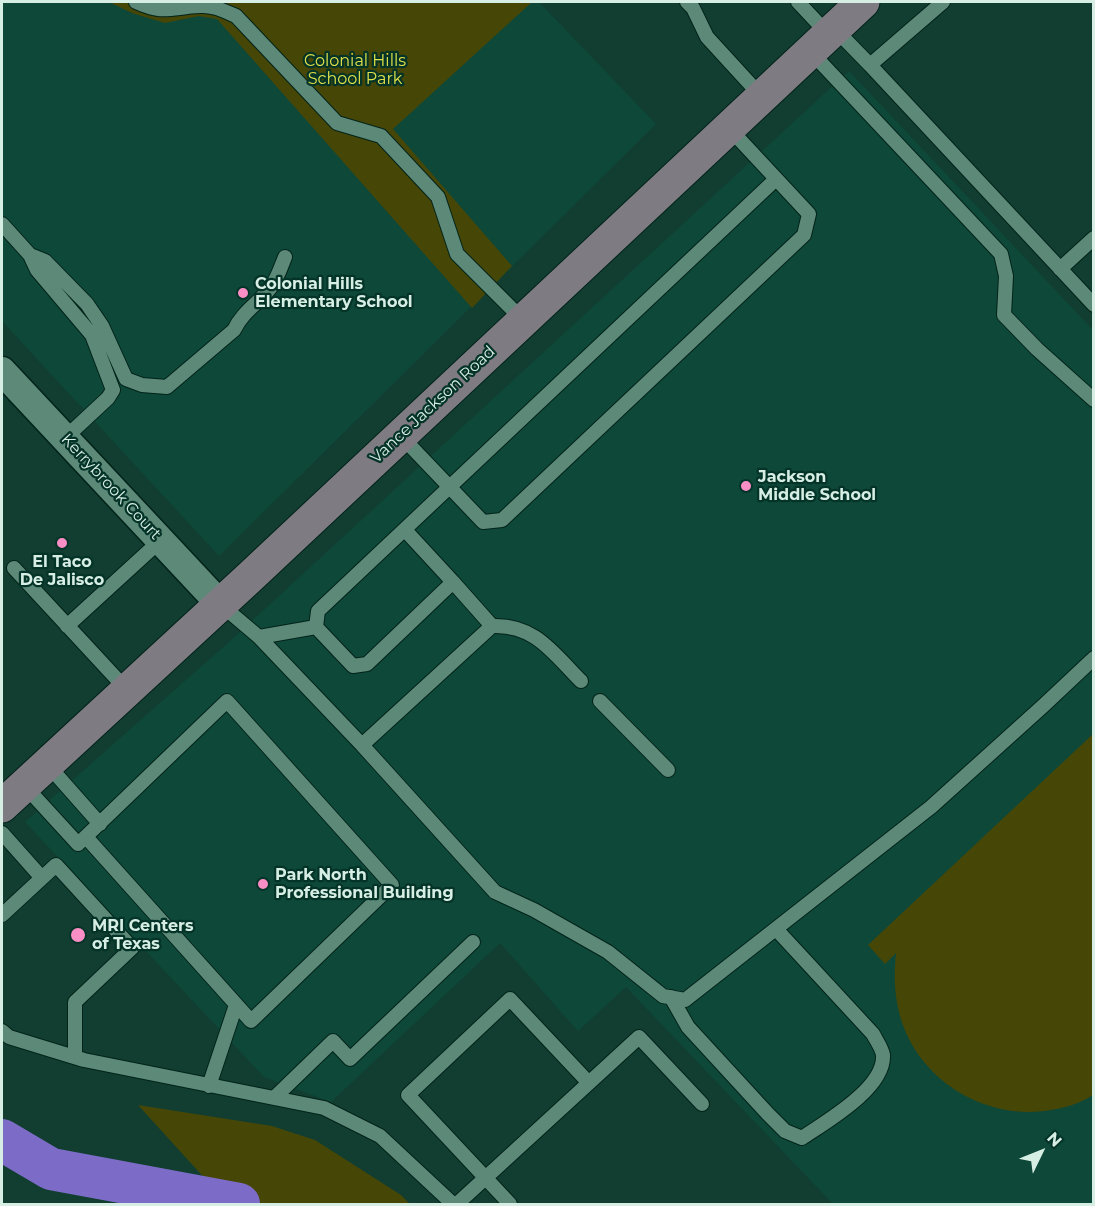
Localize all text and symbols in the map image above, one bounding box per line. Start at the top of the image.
park label: Colonial Hills School Park [304,51,406,89]
place label: Colonial Hills Elementary School [255,274,413,312]
marker: Colonial Hills Elementary School [236,286,250,300]
street label: Vance Jackson Road [367,342,499,468]
street label: Kerrybrook Court [57,430,165,544]
place label: Jackson Middle School [758,467,876,505]
marker: Jackson Middle School [739,479,753,493]
marker: El Taco De Jalisco [55,536,69,550]
place label: El Taco De Jalisco [20,552,104,590]
place label: Park North Professional Building [275,865,454,903]
marker: Park North Professional Building [256,877,270,891]
place label: MRI Centers of Texas [92,916,193,954]
marker: MRI Centers of Texas [69,926,87,944]
north arrow [1011,1122,1071,1182]
text: N [1043,1128,1066,1151]

